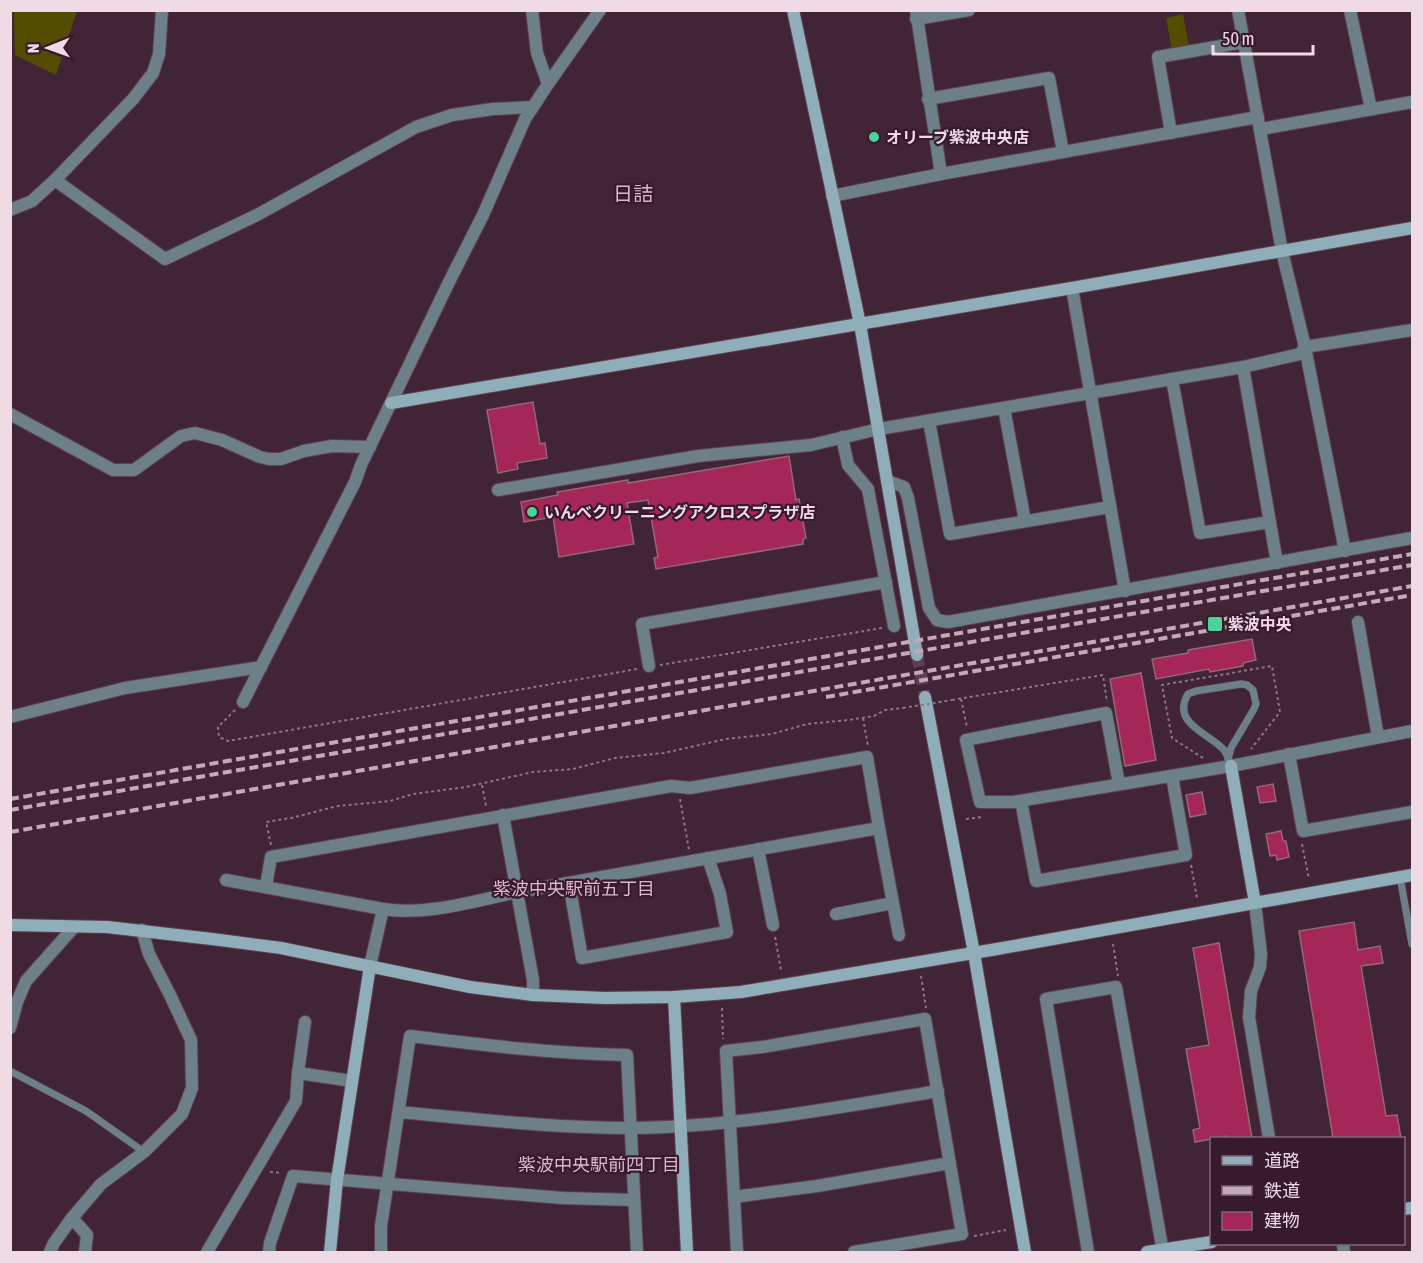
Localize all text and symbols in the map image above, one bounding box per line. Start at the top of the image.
north arrow [18,18,78,78]
scale bar [1213,18,1314,56]
text: 50 m [1222,28,1254,49]
text: N [24,43,42,53]
place label: オリーブ紫波中央店 [886,128,1029,146]
marker: オリーブ紫波中央店 [867,130,881,144]
district label: 日詰 [613,182,653,205]
place label: いんべクリーニングアクロスプラザ店 [544,503,815,521]
marker: いんべクリーニングアクロスプラザ店 [525,505,539,519]
marker: 紫波中央 [1206,615,1224,633]
place label: 紫波中央 [1228,615,1292,633]
district label: 紫波中央駅前五丁目 [493,878,655,899]
legend [1210,1137,1405,1245]
text: 道路 [1264,1150,1300,1171]
district label: 紫波中央駅前四丁目 [518,1154,680,1175]
text: 鉄道 [1264,1180,1300,1201]
text: 建物 [1264,1210,1300,1231]

